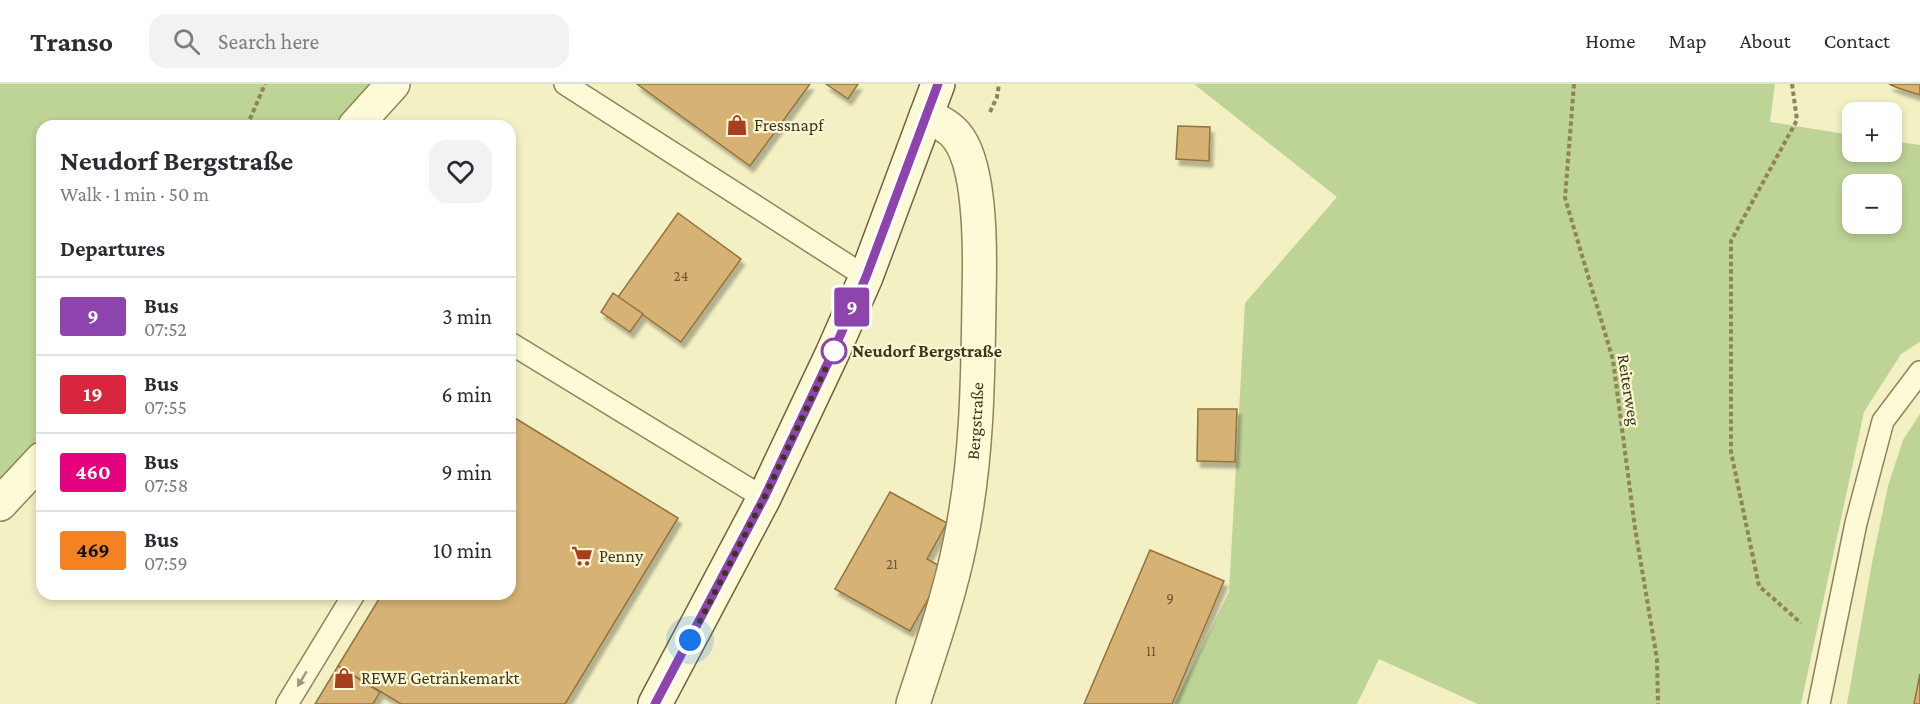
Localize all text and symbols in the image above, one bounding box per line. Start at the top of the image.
search box [149,14,569,68]
icon: search [170,25,203,58]
text: Transo [30,26,113,57]
text: Search here [218,29,319,54]
text: Home [1585,29,1635,53]
text: Map [1668,29,1707,53]
text: About [1740,29,1791,53]
text: Contact [1824,29,1890,53]
map controls [1842,102,1902,234]
button: + [1842,102,1902,162]
shop icon: Fressnapf [725,113,749,137]
place label: Fressnapf [754,115,825,135]
button: heart [429,140,492,203]
text: Neudorf Bergstraße [60,145,293,176]
button: − [1842,174,1902,234]
text: Walk · 1 min · 50 m [60,183,209,205]
text: Departures [60,236,165,261]
house number: 24 [674,268,688,284]
line badge: 9 [832,288,872,326]
text: Bus [144,293,178,318]
text: 9 [846,295,858,319]
text: 9 [87,304,99,328]
text: 3 min [442,304,492,329]
text: 07:52 [144,318,187,340]
marker: Neudorf Bergstraße [821,338,847,364]
place label: Neudorf Bergstraße [852,341,1002,361]
street label: Reiterweg [1613,353,1645,428]
text: Bus [144,371,178,396]
text: 19 [83,382,103,406]
text: 6 min [441,382,492,407]
street label: Bergstraße [963,382,987,461]
text: 07:55 [144,396,187,418]
text: Bus [144,449,178,474]
text: 460 [75,460,111,484]
text: 9 min [441,460,492,485]
text: 07:58 [144,474,189,496]
text: Bus [144,527,178,552]
text: 469 [76,538,110,562]
text: 10 min [433,538,492,563]
supermarket icon: Penny [570,544,594,568]
place label: Penny [599,546,644,566]
text: 07:59 [144,552,188,574]
house number: 21 [886,556,898,572]
house number: 9 [1166,590,1174,606]
your location [675,625,705,655]
house number: 11 [1146,643,1156,659]
shop icon: REWE Getränkemarkt [332,666,356,690]
place label: REWE Getränkemarkt [361,668,521,688]
one-way arrow [296,671,307,688]

